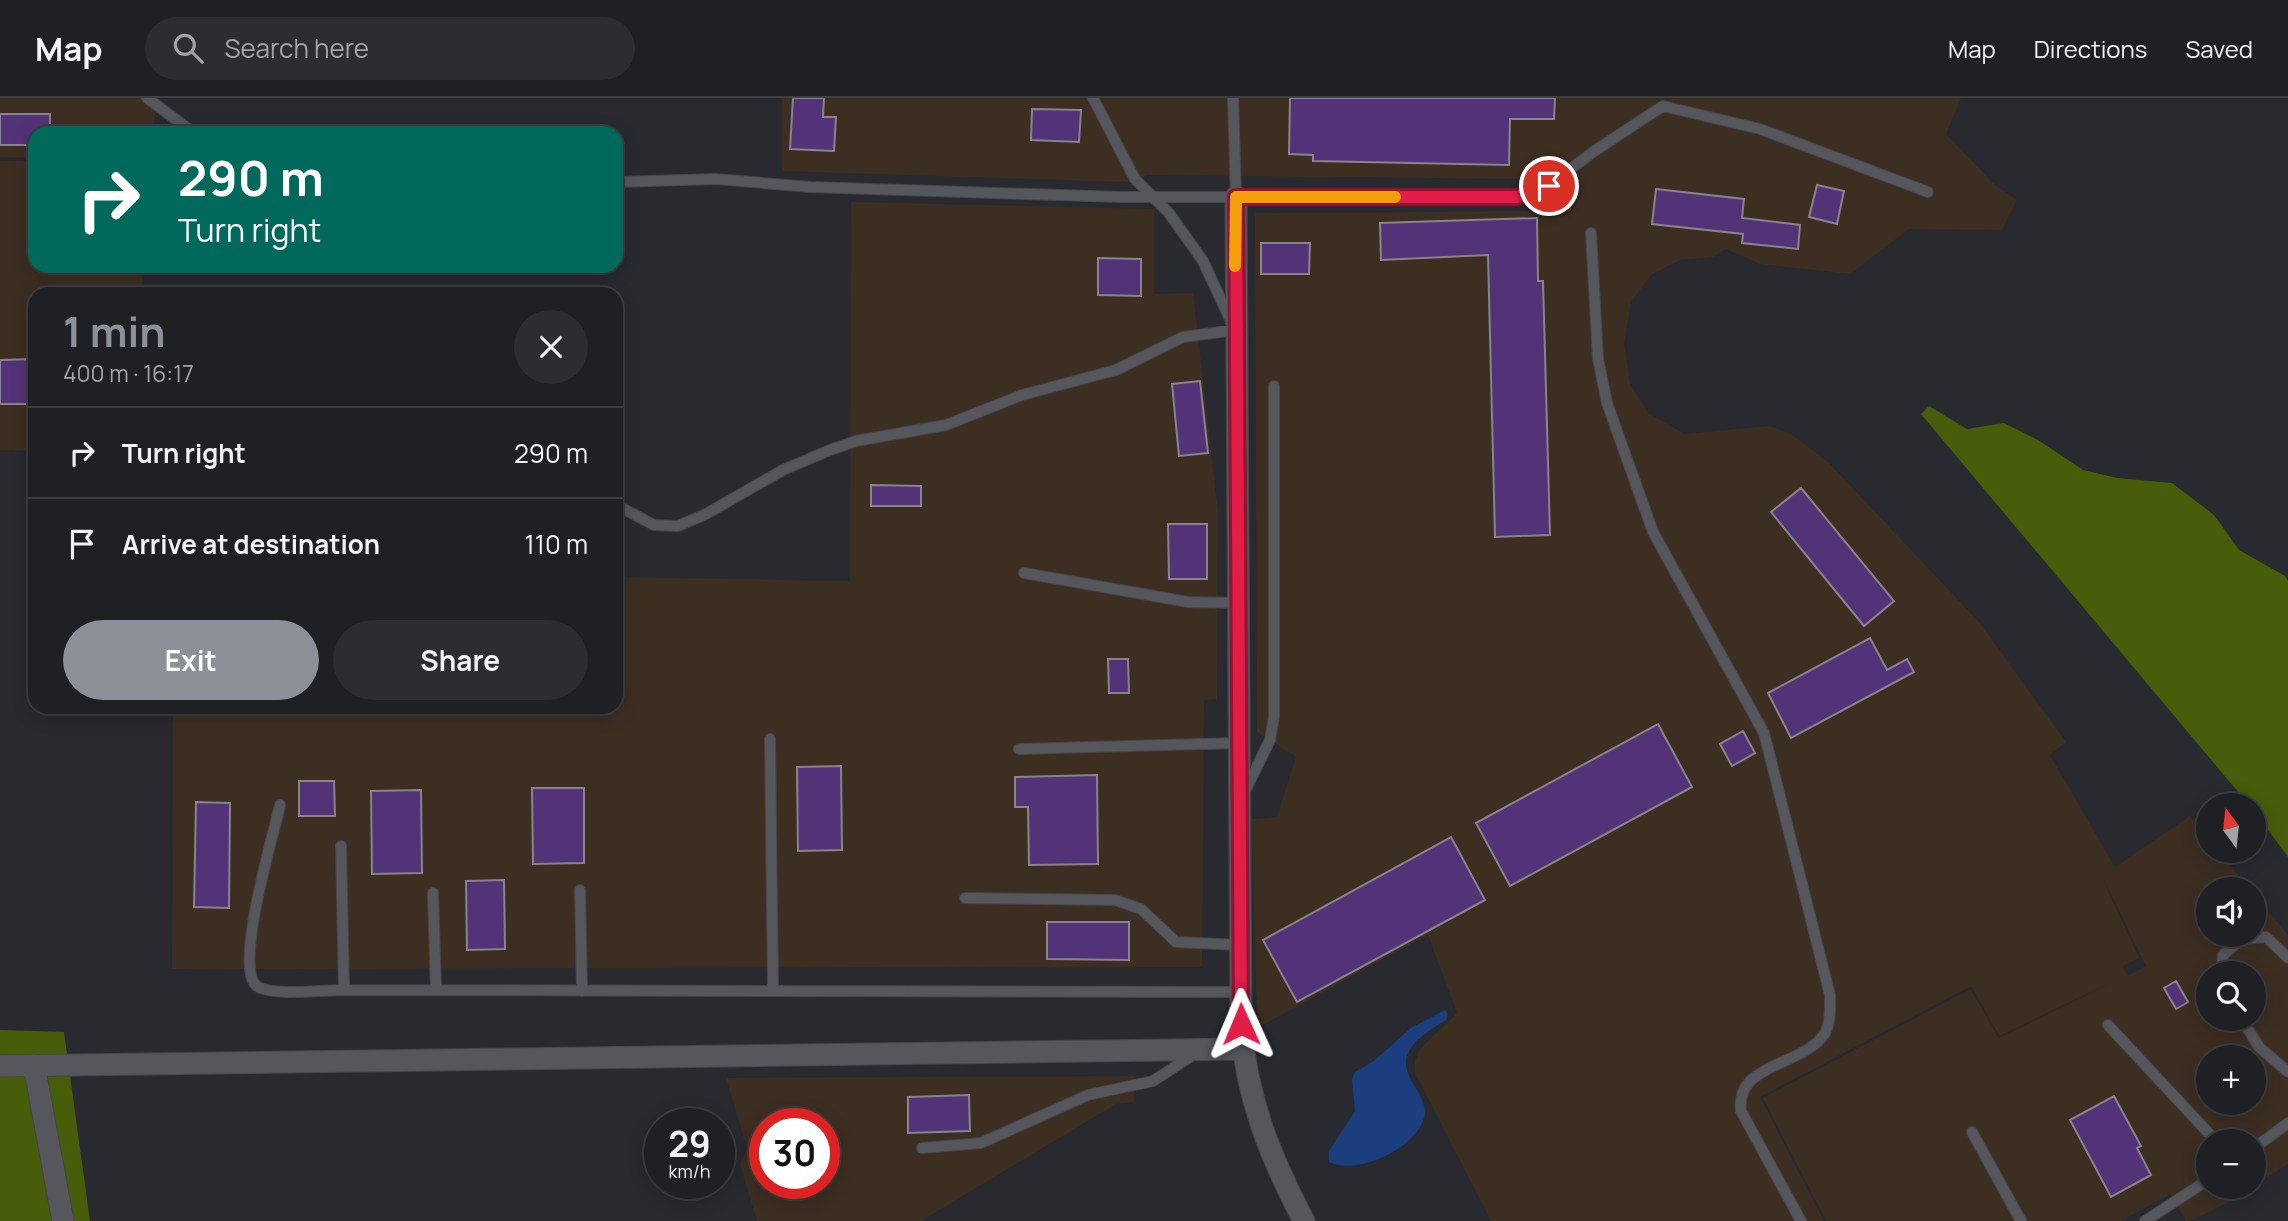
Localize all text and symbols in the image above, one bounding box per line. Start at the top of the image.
search box [145,17,635,80]
text: Map [35,26,103,71]
icon: search [169,29,207,67]
text: Search here [225,30,369,66]
text: Map [1948,32,1996,65]
text: Directions [2034,32,2147,65]
text: Saved [2185,32,2253,65]
text: 290 m [178,144,324,211]
icon: right [63,154,154,245]
pin [1519,156,1579,216]
icon: arrive [1530,167,1568,205]
text: Turn right [178,208,321,252]
text: 1 min [63,302,166,360]
button: close [514,310,588,384]
text: 400 m · 16:17 [63,357,194,389]
icon: right [63,434,101,472]
text: Turn right [122,435,246,471]
text: 290 m [514,435,588,471]
icon: arrive [63,525,101,563]
text: Arrive at destination [122,526,380,562]
text: 110 m [525,526,588,562]
button: Exit [63,620,319,700]
button: Share [333,620,588,700]
north arrow [2196,793,2266,863]
map controls [2196,793,2266,1199]
button: sound [2196,877,2266,947]
button: search [2196,961,2266,1031]
position arrow [1204,987,1278,1061]
button: + [2196,1045,2266,1115]
speed limit sign: 30 [749,1108,840,1199]
text: 29 [668,1120,711,1168]
button: − [2196,1129,2266,1199]
text: km/h [669,1159,710,1183]

